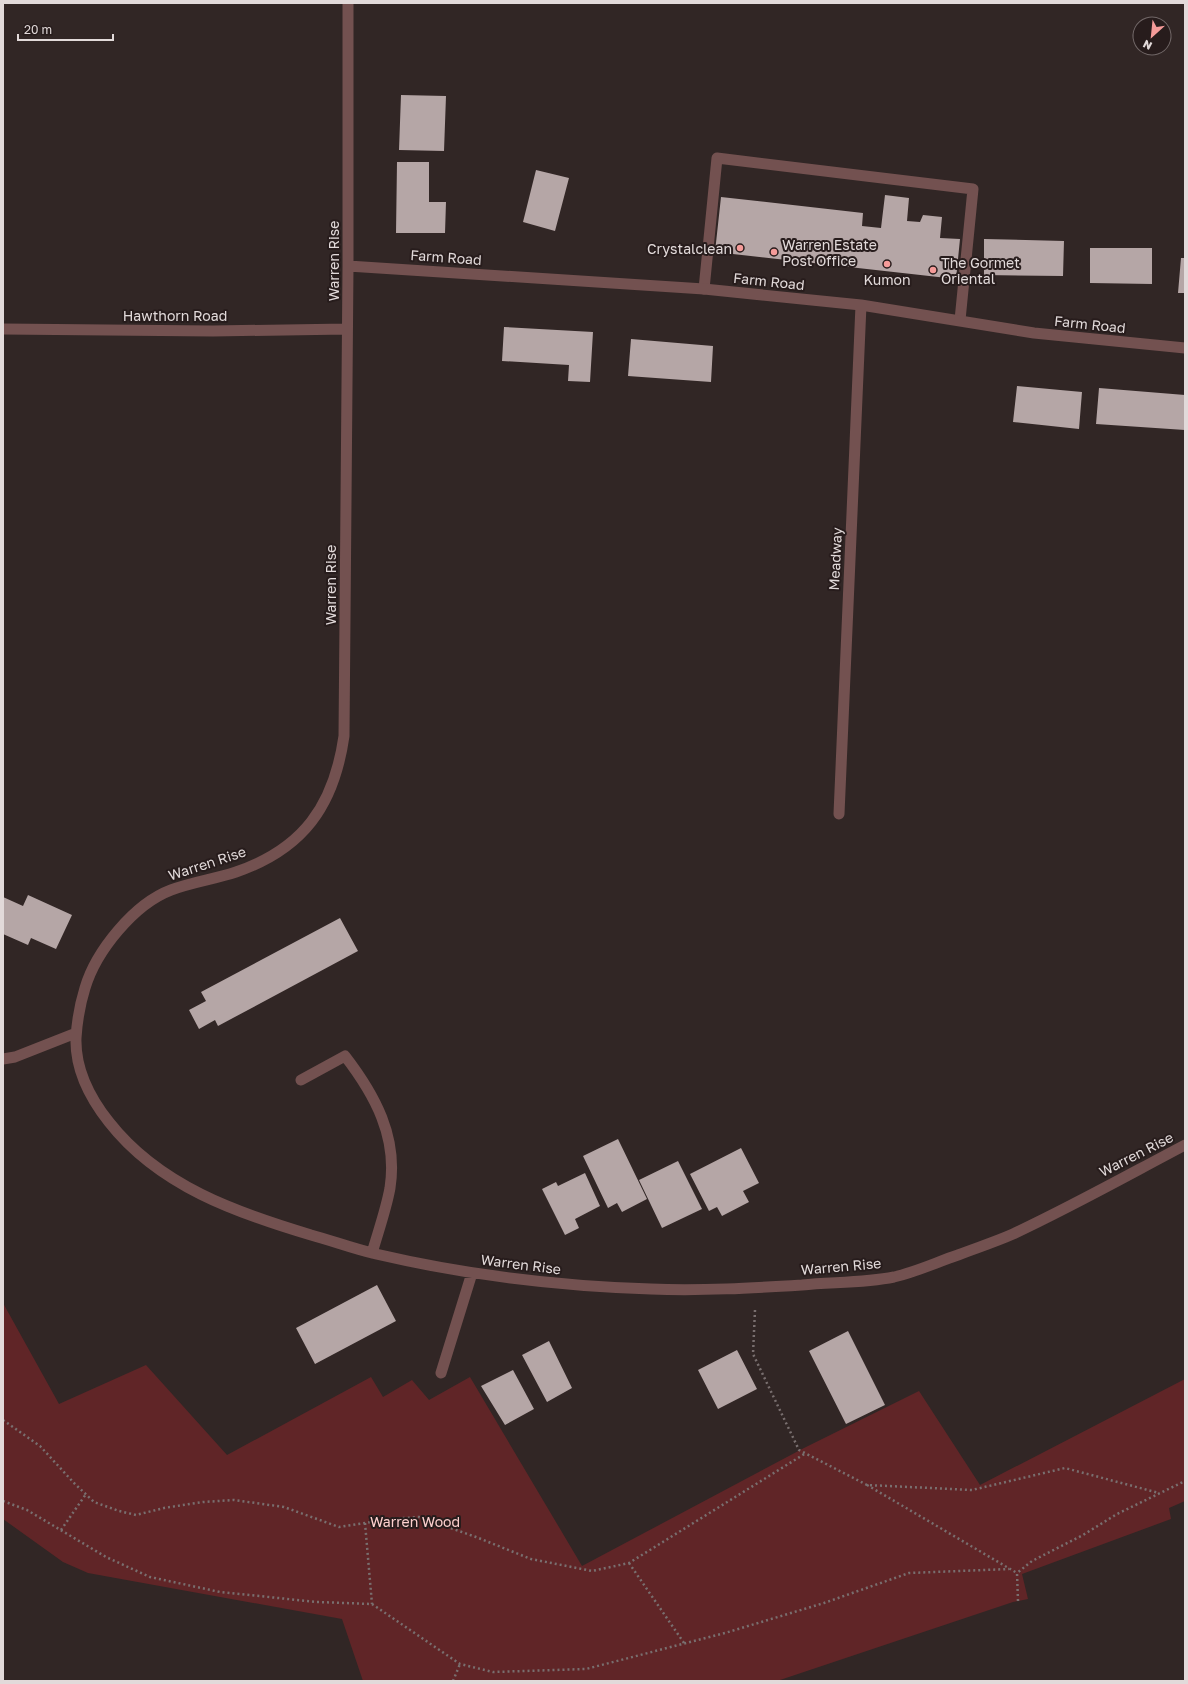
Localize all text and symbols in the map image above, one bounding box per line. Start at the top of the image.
scale bar [18,16,113,42]
north arrow [1132,16,1172,56]
text: 20 m [24,22,52,37]
text: N [1141,38,1154,53]
street label: Warren Rise [325,221,342,301]
place label: Warren Estate Post Office [782,236,877,269]
place label: Crystalclean [647,240,732,257]
marker: Crystalclean [735,243,745,253]
street label: Farm Road [410,246,482,268]
marker: Warren Estate Post Office [769,247,779,257]
place label: The Gormet Oriental [941,254,1020,287]
marker: Kumon [882,259,892,269]
marker: The Gormet Oriental [928,265,938,275]
street label: Farm Road [732,269,806,293]
place label: Kumon [863,271,911,288]
street label: Hawthorn Road [123,307,227,324]
street label: Farm Road [1053,312,1127,336]
street label: Meadway [825,527,845,591]
street label: Warren Rise [322,545,339,625]
street label: Warren Rise [166,842,248,884]
street label: Warren Rise [1096,1128,1176,1180]
street label: Warren Rise [480,1251,562,1277]
street label: Warren Rise [800,1254,882,1278]
park label: Warren Wood [370,1513,460,1530]

